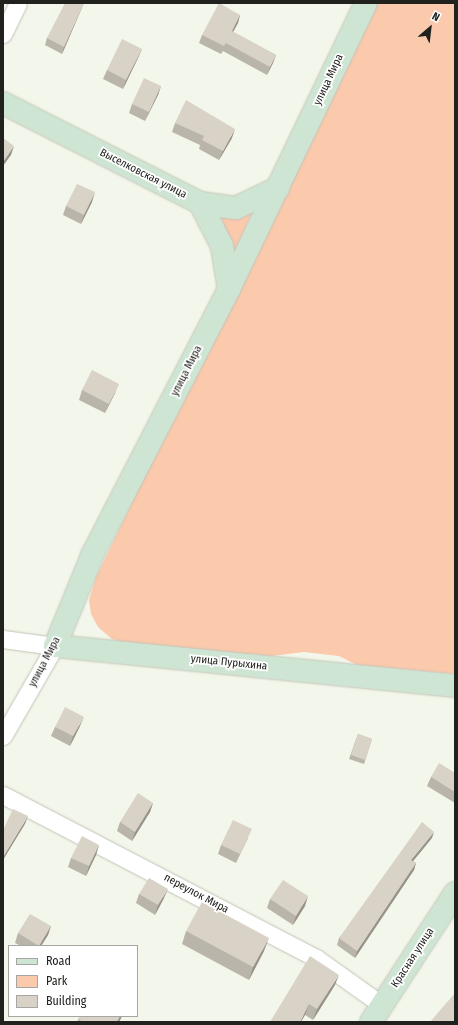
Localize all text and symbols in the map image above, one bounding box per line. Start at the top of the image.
north arrow [410,8,450,48]
text: N [430,10,442,24]
street label: улица Мира [311,52,347,108]
street label: Выселковская улица [97,146,189,202]
street label: улица Мира [169,343,205,399]
street label: улица Мира [26,635,64,689]
street label: улица Пурыхина [190,652,268,674]
street label: переулок Мира [161,871,231,917]
street label: Красная улица [389,926,437,990]
legend [8,945,138,1017]
text: Road [46,954,71,968]
text: Park [46,974,67,988]
text: Building [46,994,86,1008]

